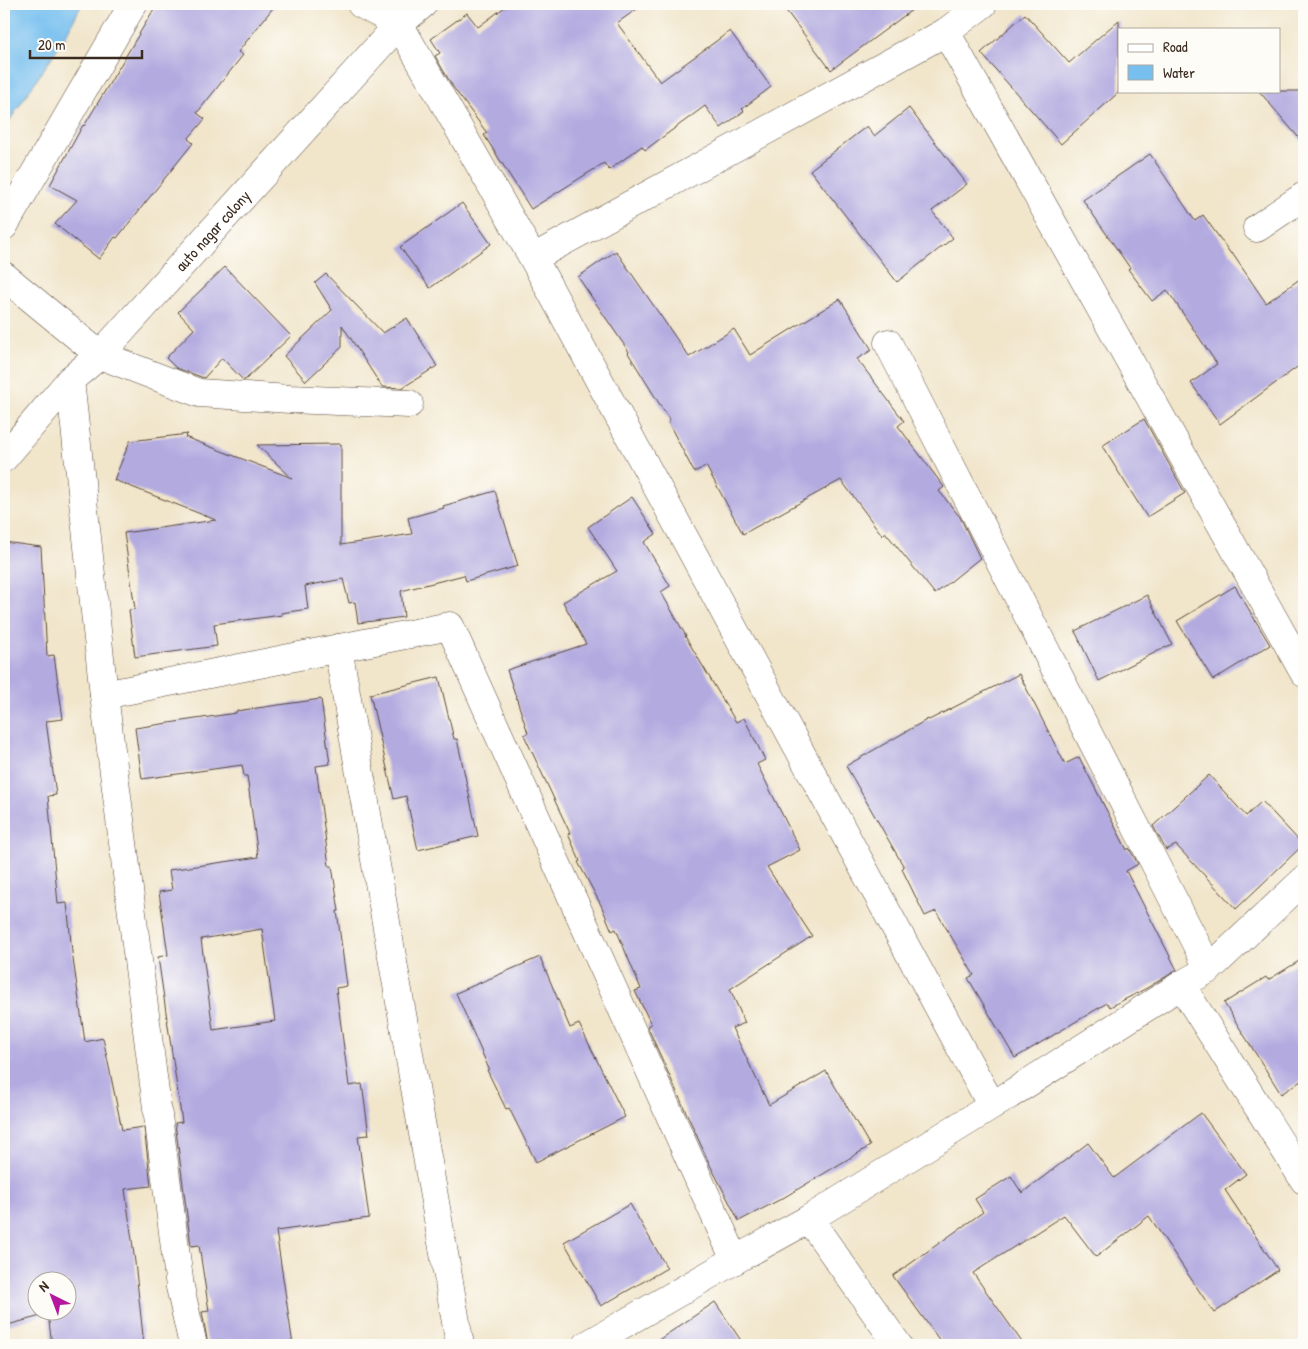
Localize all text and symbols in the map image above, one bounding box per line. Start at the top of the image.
scale bar [30,28,142,60]
legend [1118,28,1280,92]
text: 20 m [38,34,65,55]
text: Road [1163,36,1188,57]
text: Water [1163,62,1195,83]
street label: auto nagar colony [170,185,255,276]
north arrow [28,1272,78,1322]
text: N [34,1276,52,1296]

